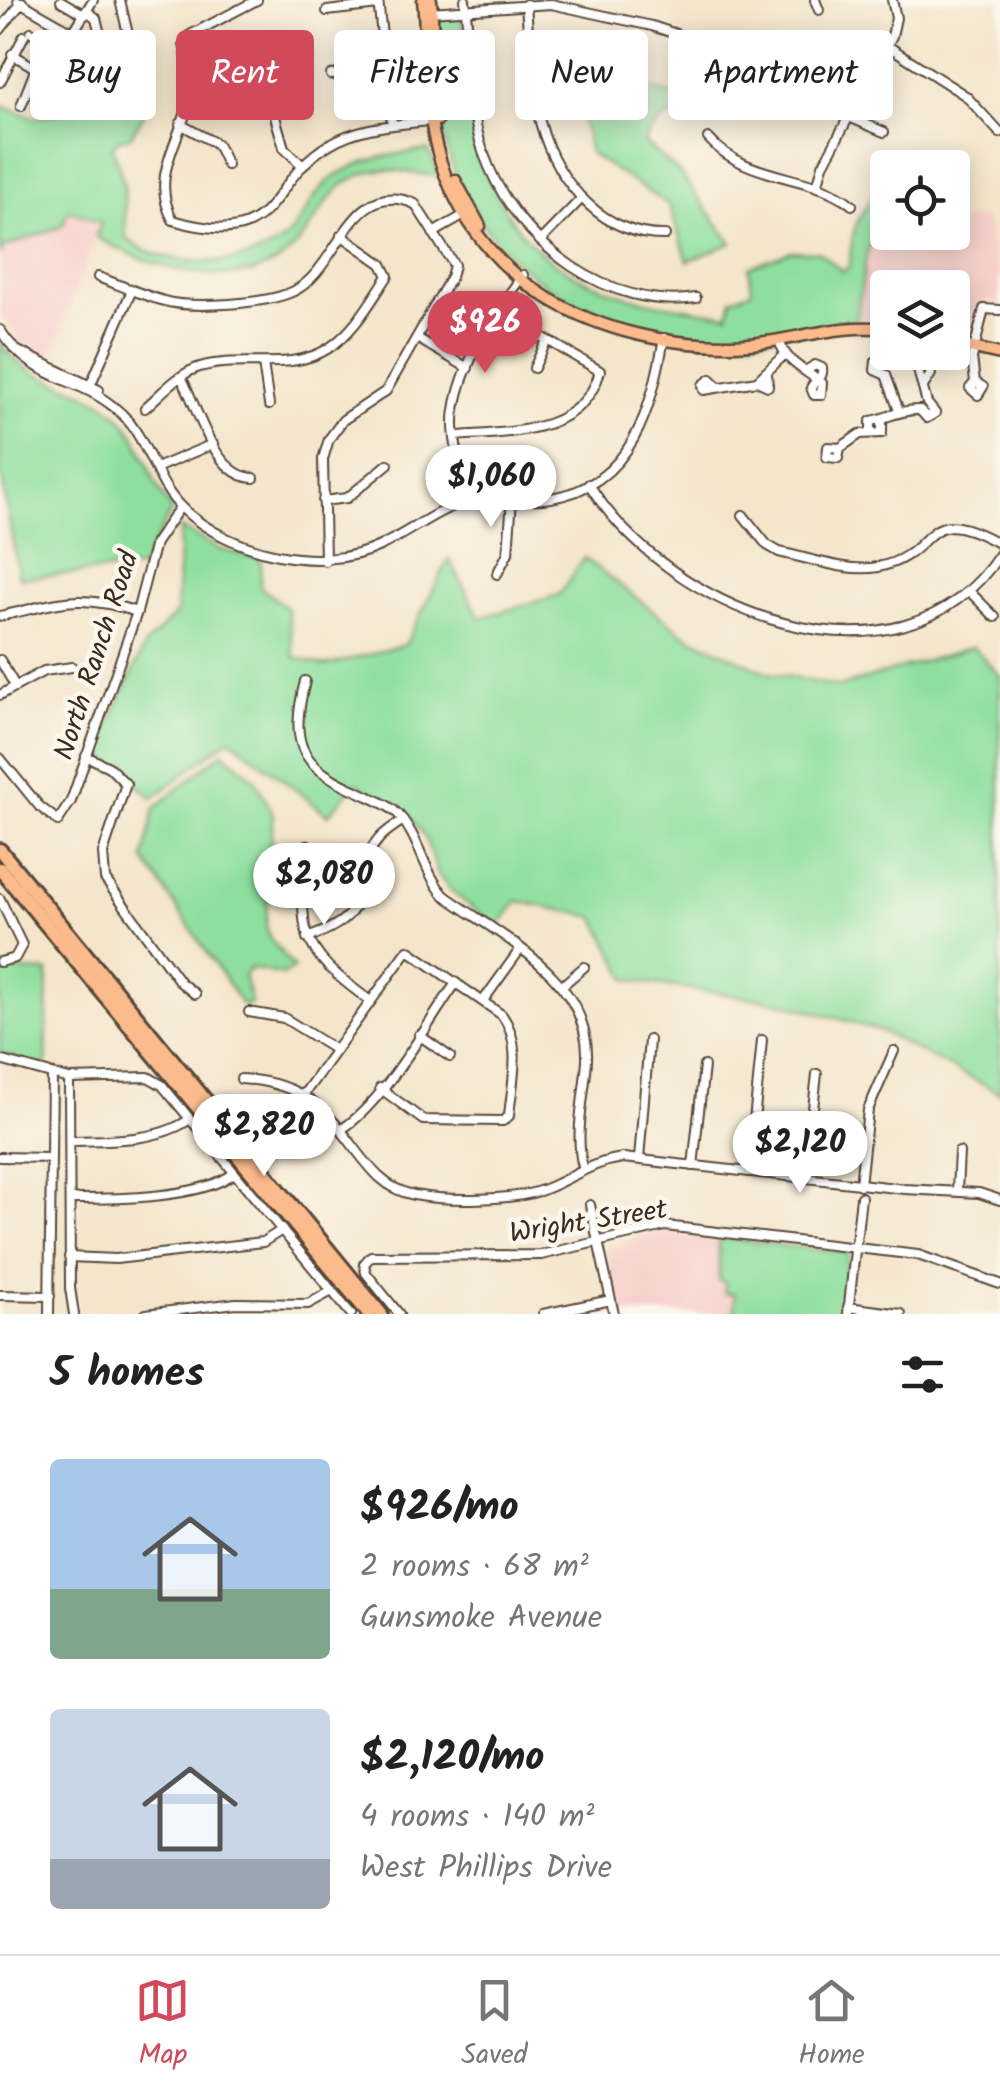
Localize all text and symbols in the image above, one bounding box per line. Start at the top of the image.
chip: Buy [30,30,156,120]
chip: Rent [176,30,314,120]
chip: Filters [334,30,495,120]
chip: New [515,30,648,120]
chip: Apartment [668,30,893,120]
map controls [870,150,970,370]
button: locate [870,150,970,250]
button: layers [870,270,970,370]
pin: $926 [426,291,544,376]
text: $926 [449,298,521,349]
pin: $1,060 [410,445,572,530]
text: $1,060 [447,452,535,503]
street label: North Ranch Road [42,545,153,766]
pin: $2,080 [243,843,405,928]
text: $2,080 [275,850,373,901]
pin: $2,820 [183,1094,345,1179]
text: $2,820 [214,1101,314,1152]
pin: $2,120 [719,1111,881,1196]
text: $2,120 [755,1118,845,1169]
street label: Wright Street [506,1188,672,1257]
text: 5 homes [50,1341,205,1408]
icon: filters [895,1347,950,1402]
text: $926/mo [360,1475,519,1542]
icon: home [130,1499,250,1619]
text: 2 rooms · 68 m² [360,1542,589,1593]
text: Gunsmoke Avenue [360,1593,602,1644]
text: $2,120/mo [360,1725,544,1792]
icon: home [130,1749,250,1869]
text: 4 rooms · 140 m² [360,1792,594,1843]
text: West Phillips Drive [360,1843,612,1894]
tab: Map [135,1973,190,2078]
tab: Saved [461,1973,528,2078]
tab: Home [798,1973,865,2078]

